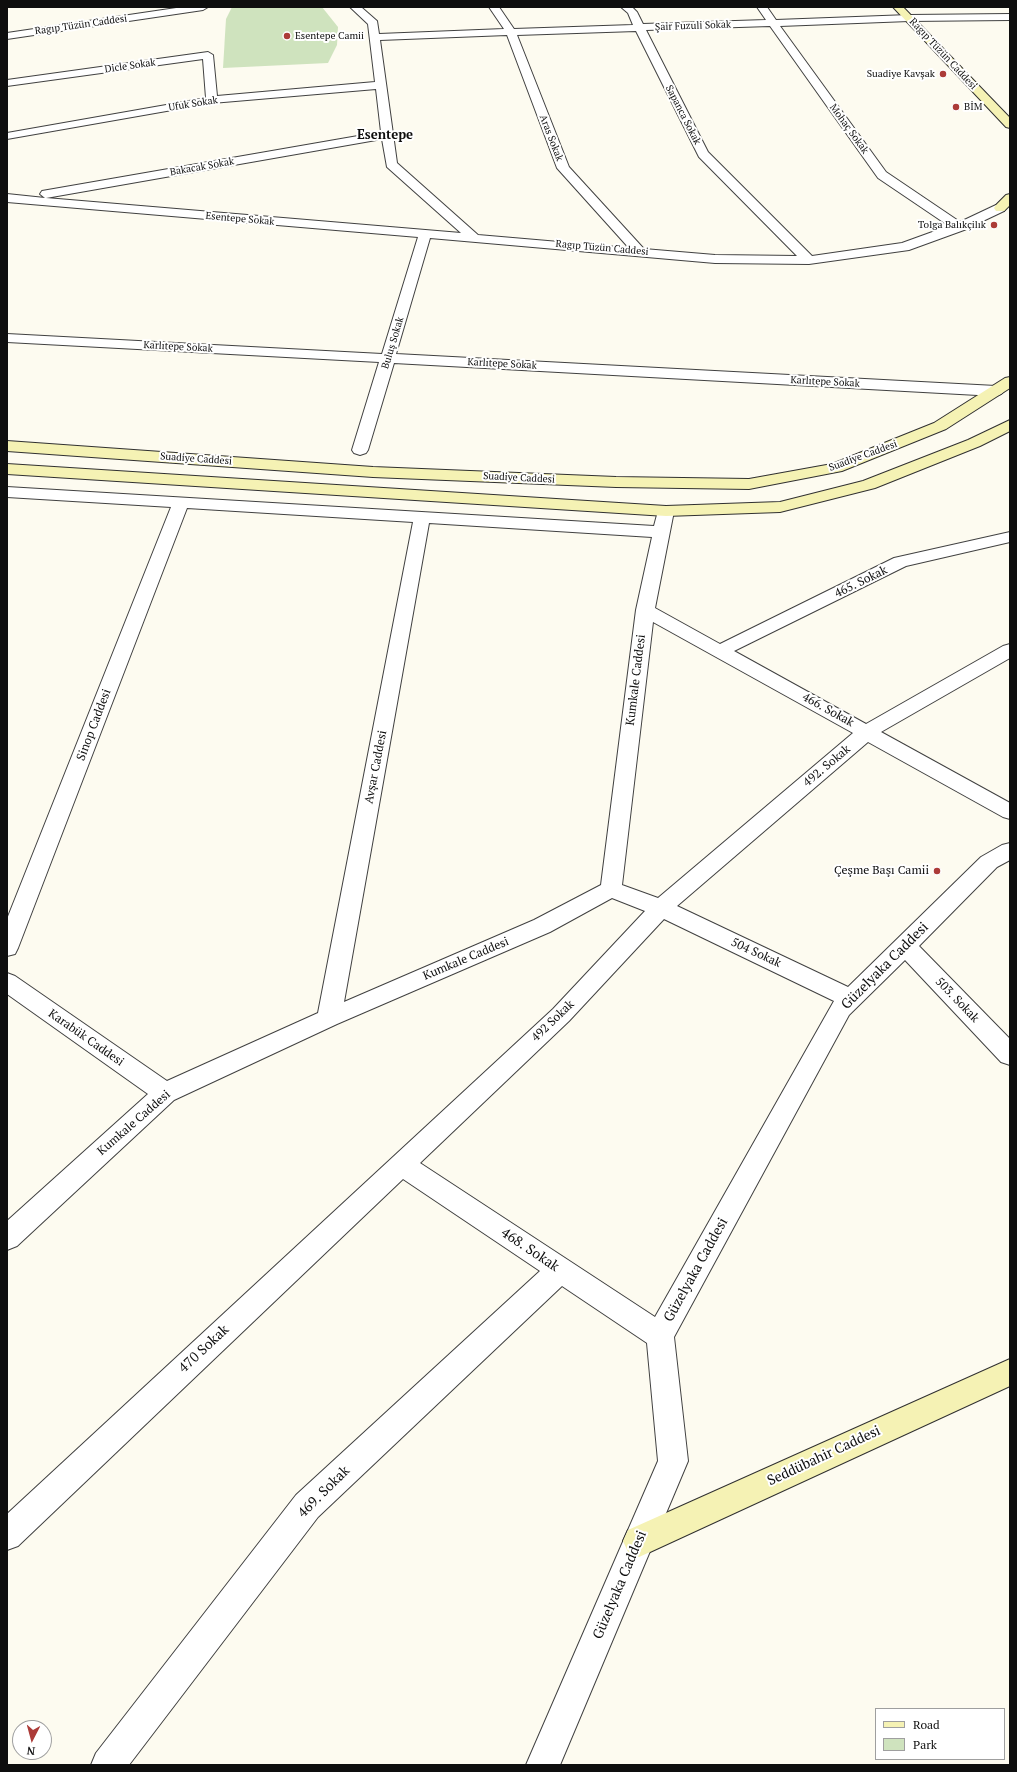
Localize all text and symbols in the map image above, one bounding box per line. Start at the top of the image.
street label: Ragıp Tüzün Caddesi [34,13,128,37]
street label: Ragıp Tüzün Caddesi [907,16,979,92]
street label: Şair Fuzuli Sokak [655,19,731,33]
place label: Esentepe Camii [295,30,364,42]
marker: Esentepe Camii [282,31,292,41]
street label: Dicle Sokak [104,56,156,76]
place label: Suadiye Kavşak [867,68,935,80]
marker: Suadiye Kavşak [938,69,948,79]
street label: Sapanca Sokak [663,83,703,147]
street label: Ufuk Sokak [168,94,218,114]
place label: BİM [964,101,982,113]
street label: Mohaç Sokak [827,102,871,156]
marker: BİM [951,102,961,112]
street label: Aras Sokak [537,113,565,163]
district label: Esentepe [357,127,413,143]
street label: Bakacak Sokak [169,155,235,179]
street label: Esentepe Sokak [205,210,275,228]
place label: Tolga Balıkçilık [918,219,986,231]
marker: Tolga Balıkçilık [989,220,999,230]
street label: Ragıp Tüzün Caddesi [555,238,649,258]
street label: Buluş Sokak [379,315,407,371]
street label: Karlıtepe Sokak [143,339,213,355]
street label: Karlıtepe Sokak [467,356,537,372]
street label: Karlıtepe Sokak [790,374,860,390]
street label: Suadiye Caddesi [827,438,899,474]
street label: Suadiye Caddesi [160,451,232,467]
street label: Suadiye Caddesi [483,470,555,486]
street label: 465. Sokak [832,563,890,601]
street label: Kumkale Caddesi [623,634,649,726]
street label: Sinop Caddesi [74,687,114,763]
street label: 466. Sokak [800,690,856,730]
street label: Avşar Caddesi [362,729,390,805]
street label: 492. Sokak [801,742,853,790]
place label: Çeşme Başı Camii [834,864,929,878]
marker: Çeşme Başı Camii [932,866,942,876]
street label: Güzelyaka Caddesi [838,919,932,1013]
street label: Kumkale Caddesi [421,934,511,984]
street label: 504 Sokak [729,935,783,971]
street label: 503. Sokak [932,975,982,1025]
street label: 492 Sokak [529,997,577,1045]
street label: Karabük Caddesi [45,1007,127,1069]
street label: Kumkale Caddesi [95,1087,173,1159]
street label: Güzelyaka Caddesi [660,1215,732,1325]
street label: 468. Sokak [498,1224,562,1276]
street label: 470 Sokak [175,1322,233,1376]
street label: Seddübahir Caddesi [765,1422,883,1490]
street label: 469. Sokak [295,1463,353,1521]
street label: Güzelyaka Caddesi [590,1528,650,1642]
legend [875,1708,1005,1760]
text: Road [913,1717,940,1732]
north arrow [12,1720,52,1760]
text: Park [913,1737,937,1752]
text: N [26,1744,36,1758]

